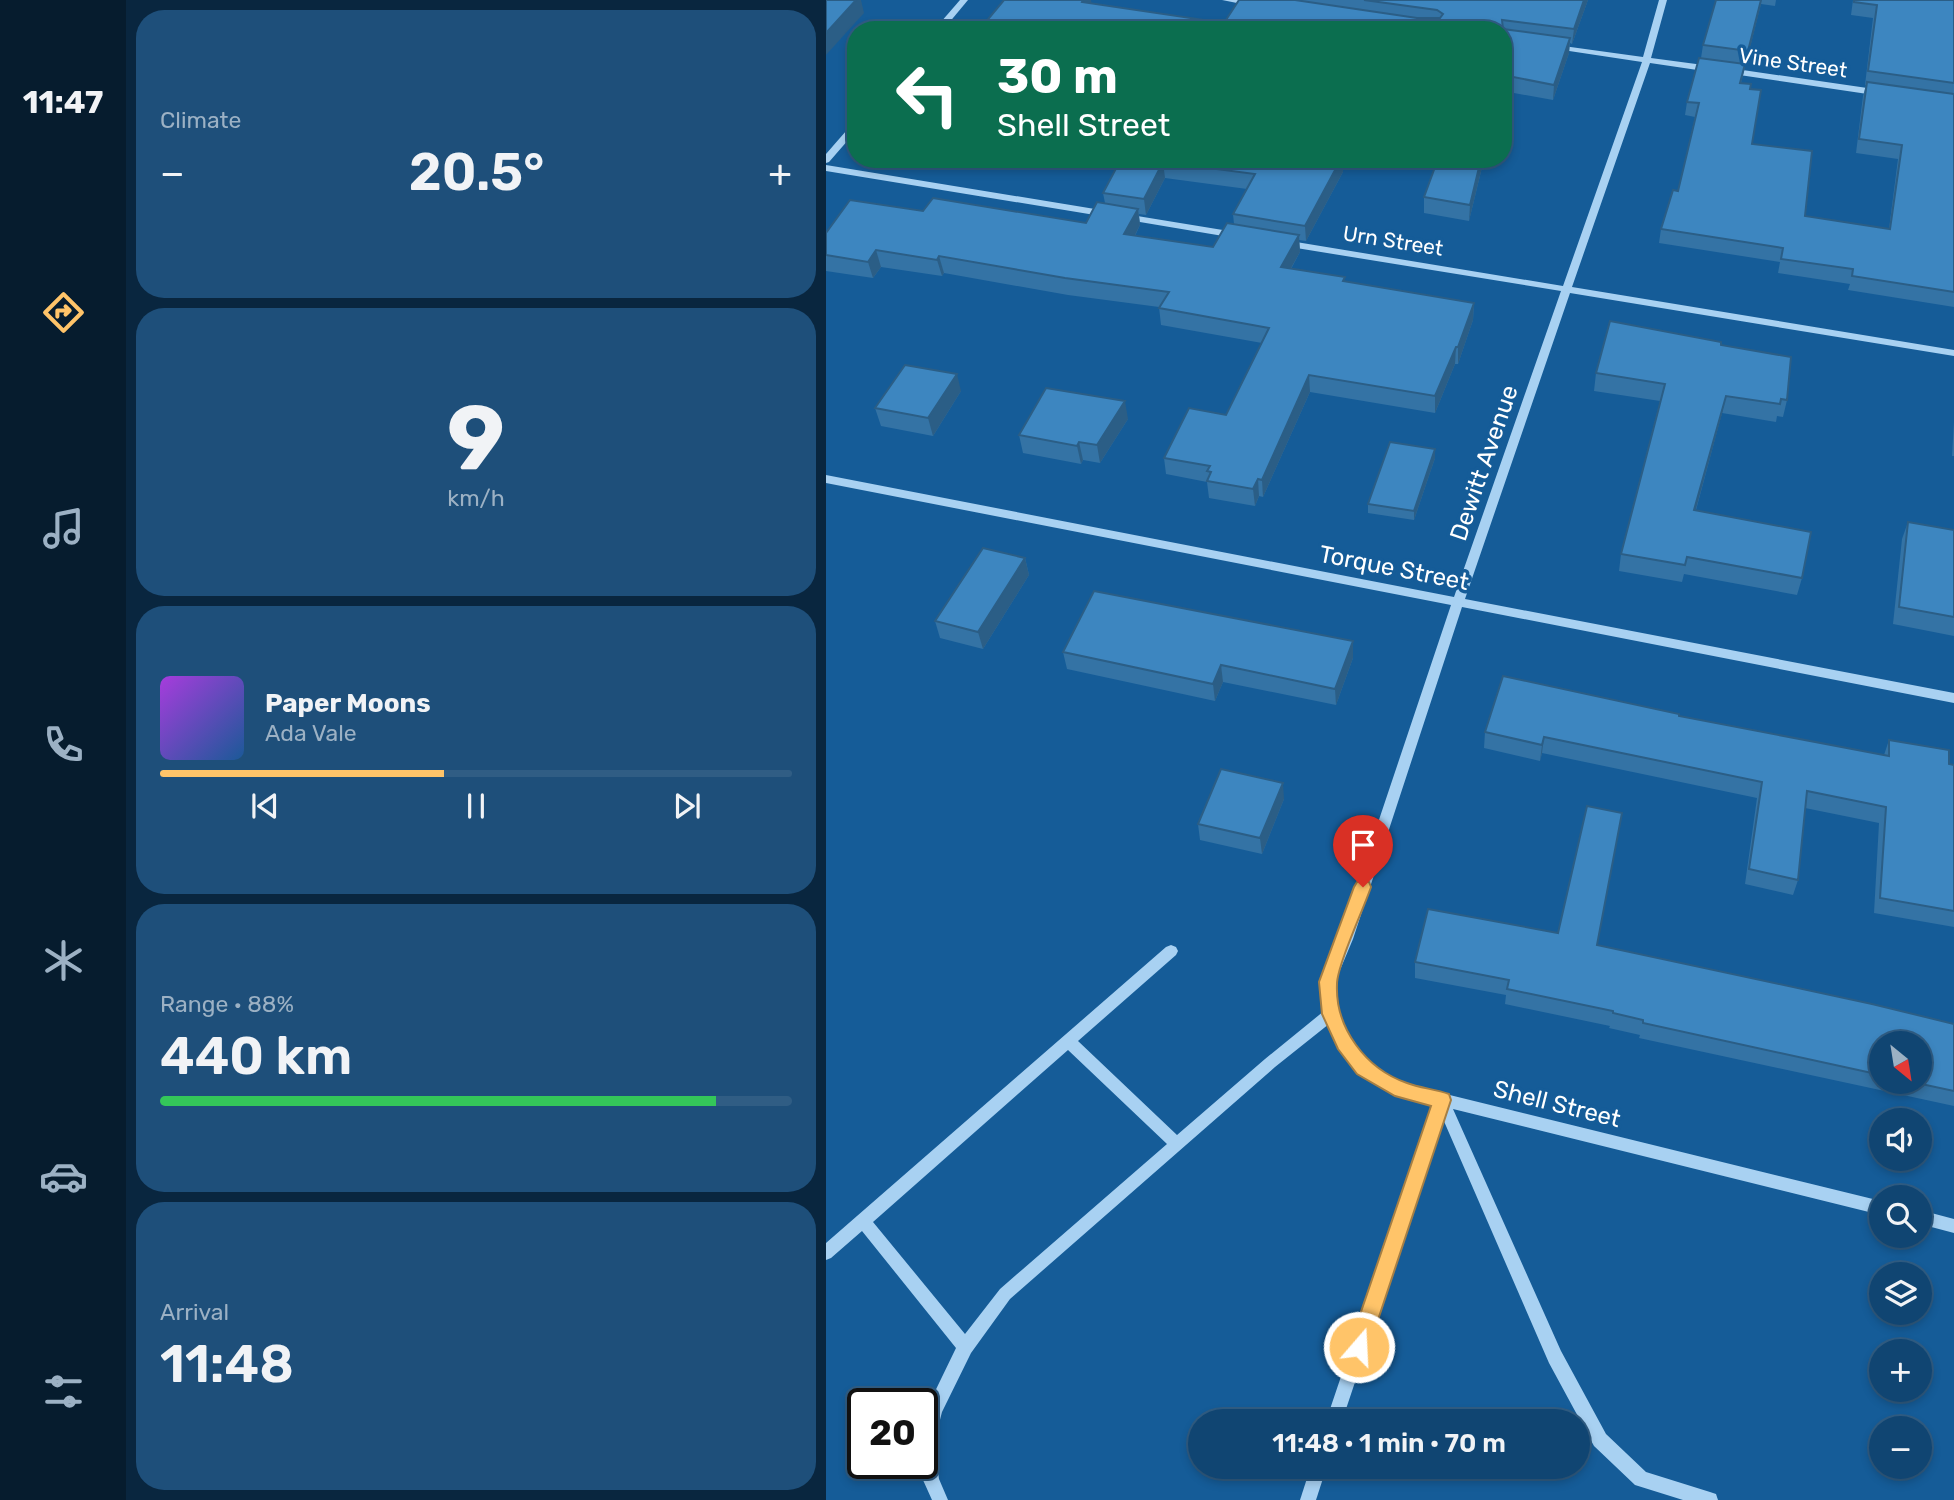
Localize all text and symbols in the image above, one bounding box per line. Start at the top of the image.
street label: Vine Street [1737,43,1849,82]
text: 30 m [997,47,1118,105]
icon: left [882,49,973,140]
text: 11:47 [23,83,103,121]
text: Climate [160,106,241,134]
text: Shell Street [997,106,1170,144]
text: 20.5° [409,141,544,203]
text: − [160,150,185,196]
text: + [768,150,792,196]
street label: Urn Street [1341,220,1445,261]
icon: directions [39,288,88,337]
street label: Dewitt Avenue [1444,381,1524,545]
text: 9 [447,384,505,492]
text: km/h [447,484,505,512]
icon: music [39,504,88,553]
street label: Torque Street [1317,540,1471,596]
text: Paper Moons [265,688,431,719]
text: Ada Vale [265,719,357,747]
icon: phone [39,720,88,769]
icon: previous [246,787,284,825]
icon: pause [457,787,495,825]
icon: next [668,787,706,825]
pin [1333,815,1393,887]
icon: arrive [1344,826,1382,864]
icon: climate [39,936,88,985]
text: Range · 88% [160,990,294,1018]
text: 440 km [160,1025,352,1087]
north arrow [1869,1031,1932,1094]
map controls [1869,1031,1932,1479]
street label: Shell Street [1491,1075,1623,1133]
button: sound [1869,1108,1932,1171]
icon: car [39,1152,88,1201]
button: search [1869,1185,1932,1248]
button: layers [1869,1262,1932,1325]
text: Arrival [160,1298,229,1326]
position arrow [1322,1310,1396,1384]
text: 11:48 [160,1333,294,1395]
button: + [1869,1339,1932,1402]
icon: filters [39,1367,88,1416]
speed limit sign: 20 [847,1388,938,1479]
button: − [1869,1416,1932,1479]
text: 11:48 · 1 min · 70 m [1272,1428,1506,1459]

